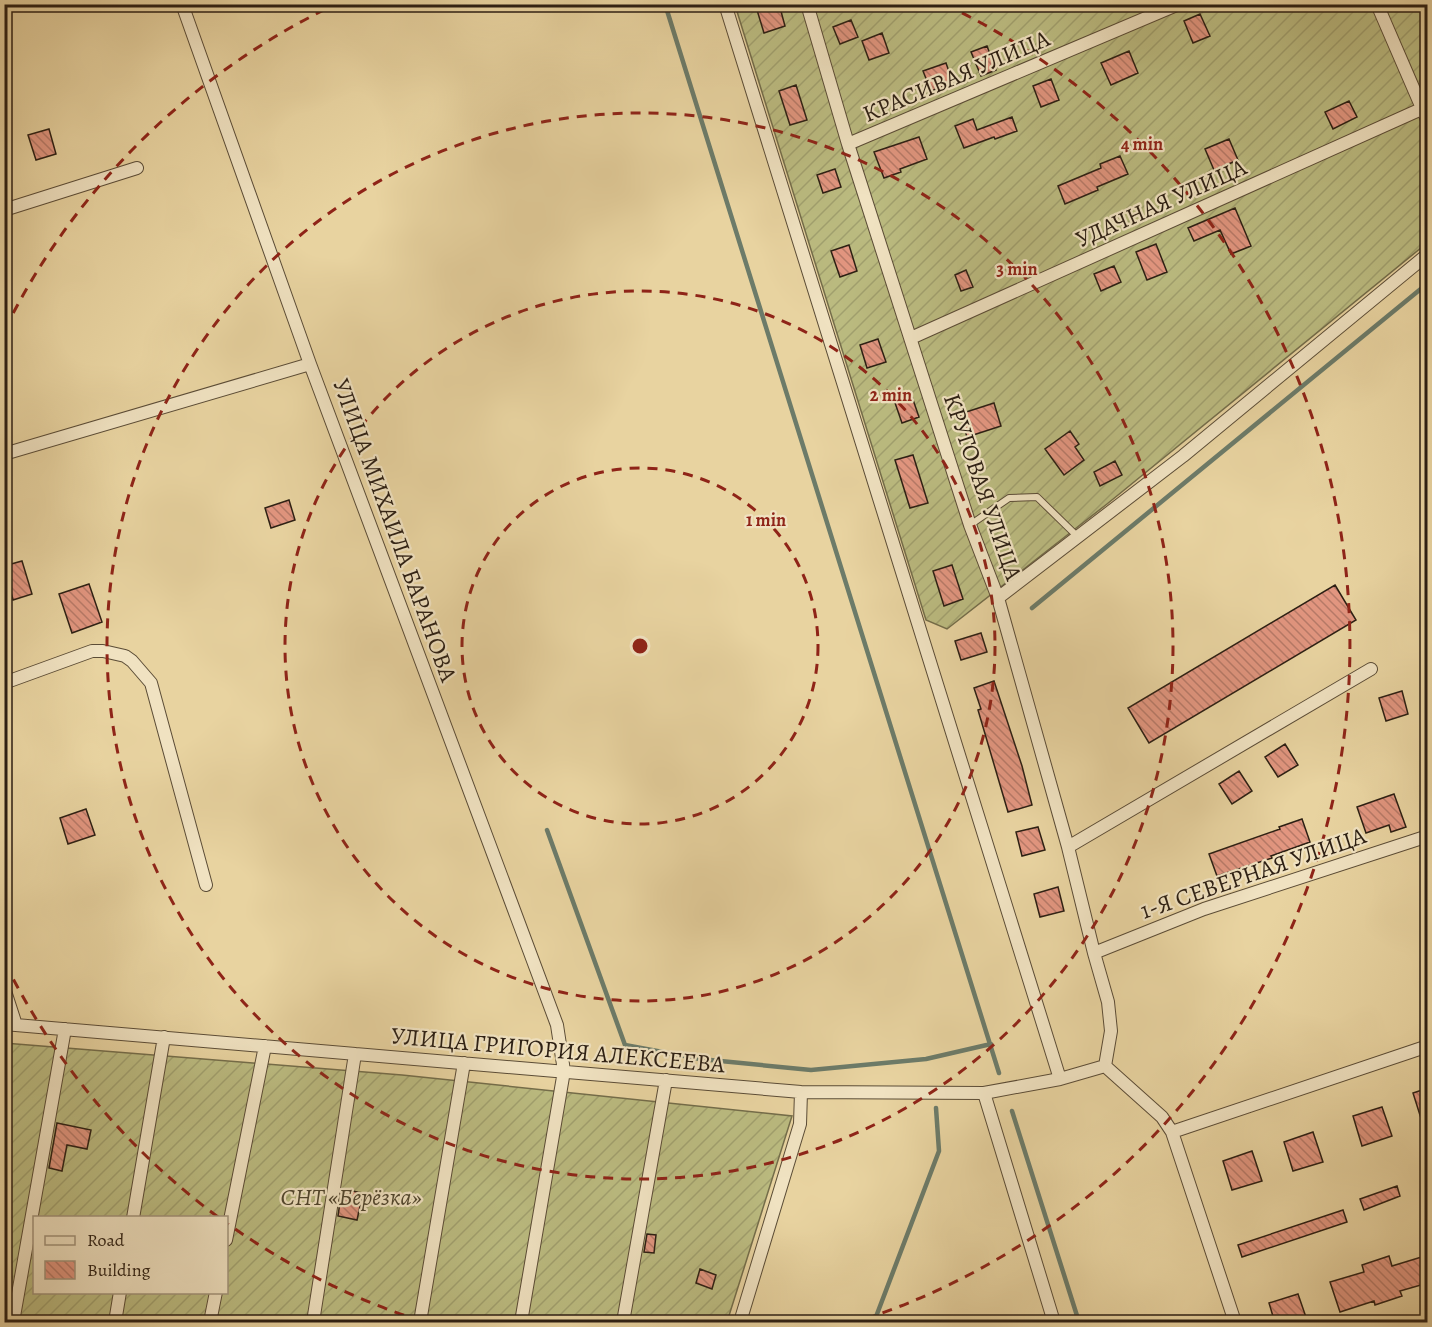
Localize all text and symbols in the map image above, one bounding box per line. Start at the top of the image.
street label: КРАСИВАЯ УЛИЦА [858,22,1055,130]
text: 4 min [1121,132,1163,156]
street label: УДАЧНАЯ УЛИЦА [1070,151,1252,255]
text: 3 min [996,257,1038,281]
street label: УЛИЦА МИХАИЛА БАРАНОВА [325,374,465,687]
text: 2 min [870,383,912,407]
street label: КРУГОВАЯ УЛИЦА [936,389,1030,586]
text: 1 min [746,508,786,532]
centre of rings [630,636,650,656]
street label: 1-Я СЕВЕРНАЯ УЛИЦА [1136,819,1371,927]
street label: УЛИЦА ГРИГОРИЯ АЛЕКСЕЕВА [390,1019,727,1081]
park label: СНТ «Берёзка» [280,1181,422,1213]
legend [33,1216,228,1294]
text: Road [87,1228,125,1252]
text: Building [87,1258,151,1282]

